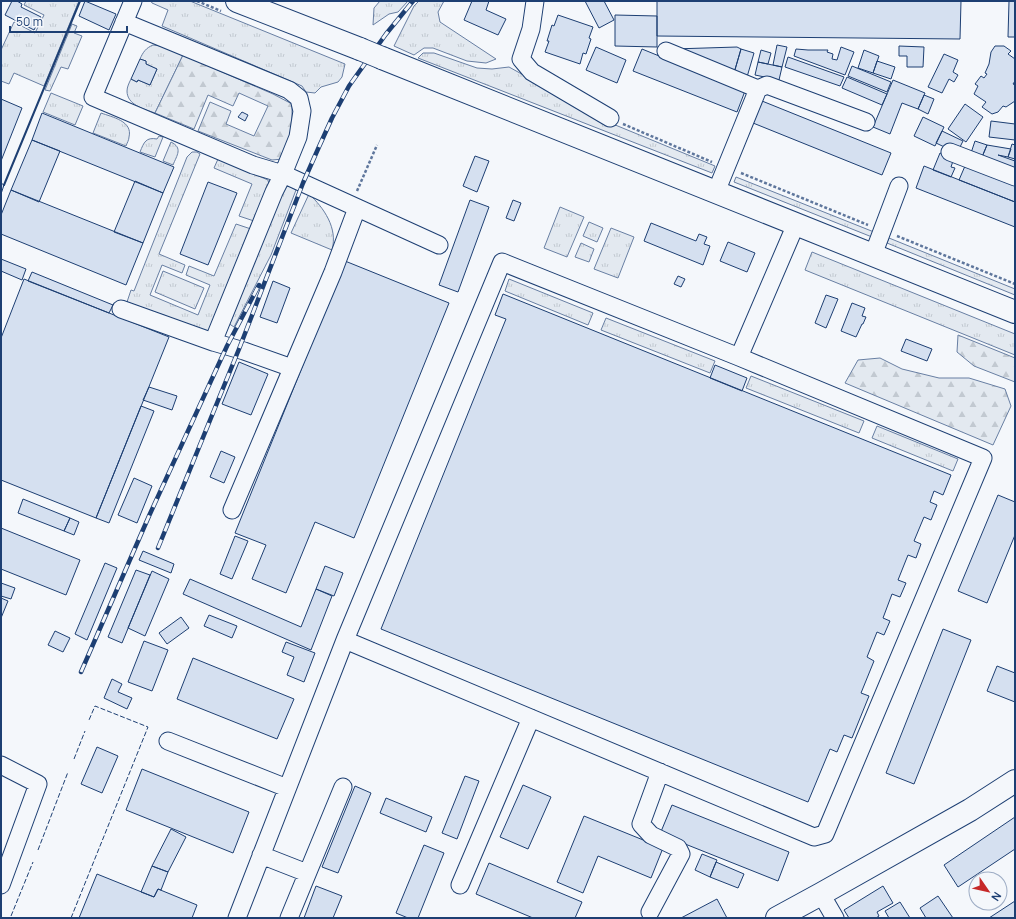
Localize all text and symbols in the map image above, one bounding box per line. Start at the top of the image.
scale bar [10,8,127,34]
text: 50 m [16,13,43,30]
north arrow [968,871,1008,911]
text: N [988,889,1005,904]

